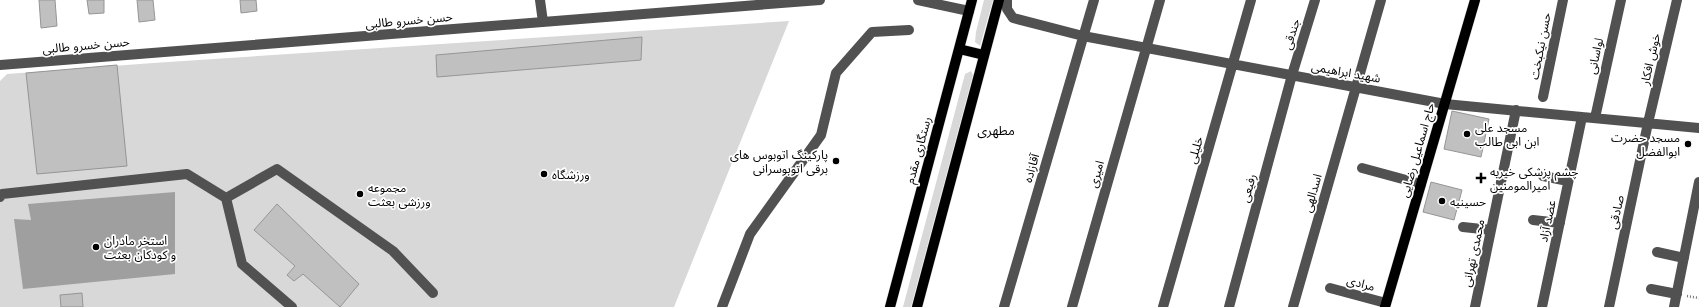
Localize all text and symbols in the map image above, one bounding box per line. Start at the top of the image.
street label: حسن خسرو طالبی [365,9,453,31]
street label: حسن نیکبخت [1526,11,1554,81]
street label: جندقی [1279,17,1303,51]
street label: خوش افکار [1637,32,1663,87]
street label: حسن خسرو طالبی [42,34,130,56]
street label: لواسانی [1584,37,1606,75]
street label: شهید ابراهیمی [1310,59,1382,86]
street label: حاج اسماعیل رضایی [1396,101,1440,200]
street label: رستگاری مقدم [902,115,936,186]
place label: مسجد علی ابن ابی طالب [1475,120,1540,149]
district label: مطهری [977,122,1015,139]
marker: مسجد علی ابن ابی طالب [1462,129,1472,139]
place label: مسجد حضرت ابوالفضل [1611,130,1680,159]
street label: خلیلی [1184,135,1206,165]
marker: مسجد حضرت ابوالفضل [1683,139,1693,149]
place label: پارکینگ اتوبوس های برقی اتوبوسرانی [730,147,828,176]
street label: آقازاده [1020,151,1042,184]
marker: پارکینگ اتوبوس های برقی اتوبوسرانی [831,156,841,166]
street label: امیری [1085,159,1107,189]
place label: چشم پزشکی خیریه امیرالمومنین [1490,164,1578,193]
place label: ورزشگاه [552,167,590,182]
marker: ورزشگاه [539,169,549,179]
street label: رفیعی [1237,172,1259,204]
street label: اسدالهی [1299,172,1325,214]
marker: چشم پزشکی خیریه امیرالمومنین [1475,172,1487,184]
place label: مجموعه ورزشی بعثت [368,180,431,209]
marker: مجموعه ورزشی بعثت [355,189,365,199]
place label: حسینیه [1450,194,1486,209]
street label: صادقی [1605,194,1627,230]
marker: حسینیه [1437,196,1447,206]
street label: عضد آزاد [1535,199,1559,243]
street label: محمدی تهرانی [1459,218,1487,288]
place label: استخر مادران و کودکان بعثت [104,233,176,262]
marker: استخر مادران و کودکان بعثت [91,242,101,252]
street label: مرادی [1345,272,1377,294]

